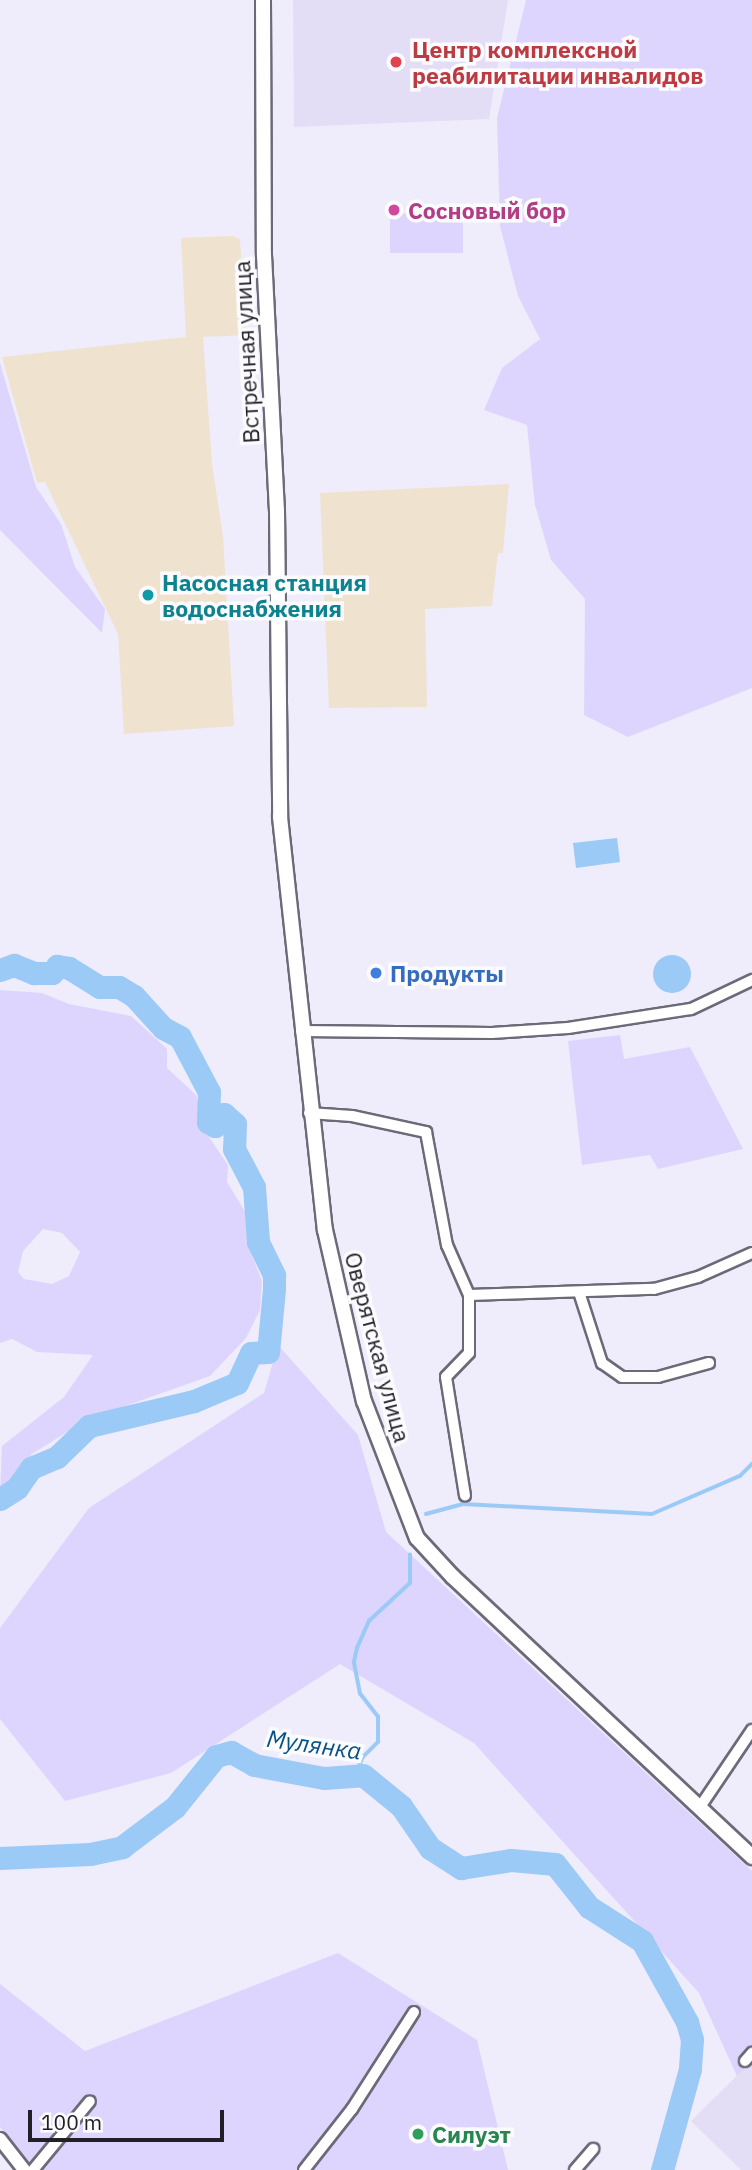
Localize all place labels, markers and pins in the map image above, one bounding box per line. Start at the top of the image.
place label: Центр комплексной реабилитации инвалидов [412,35,703,89]
marker: Центр комплексной реабилитации инвалидов [386,52,406,72]
place label: Сосновый бор [408,196,566,224]
marker: Сосновый бор [386,202,402,218]
place label: Насосная станция водоснабжения [162,568,367,622]
marker: Насосная станция водоснабжения [140,587,156,603]
place label: Пpoдукты [390,959,504,987]
marker: Пpoдукты [368,965,384,981]
place label: Силуэт [432,2120,511,2148]
marker: Силуэт [410,2126,426,2142]

